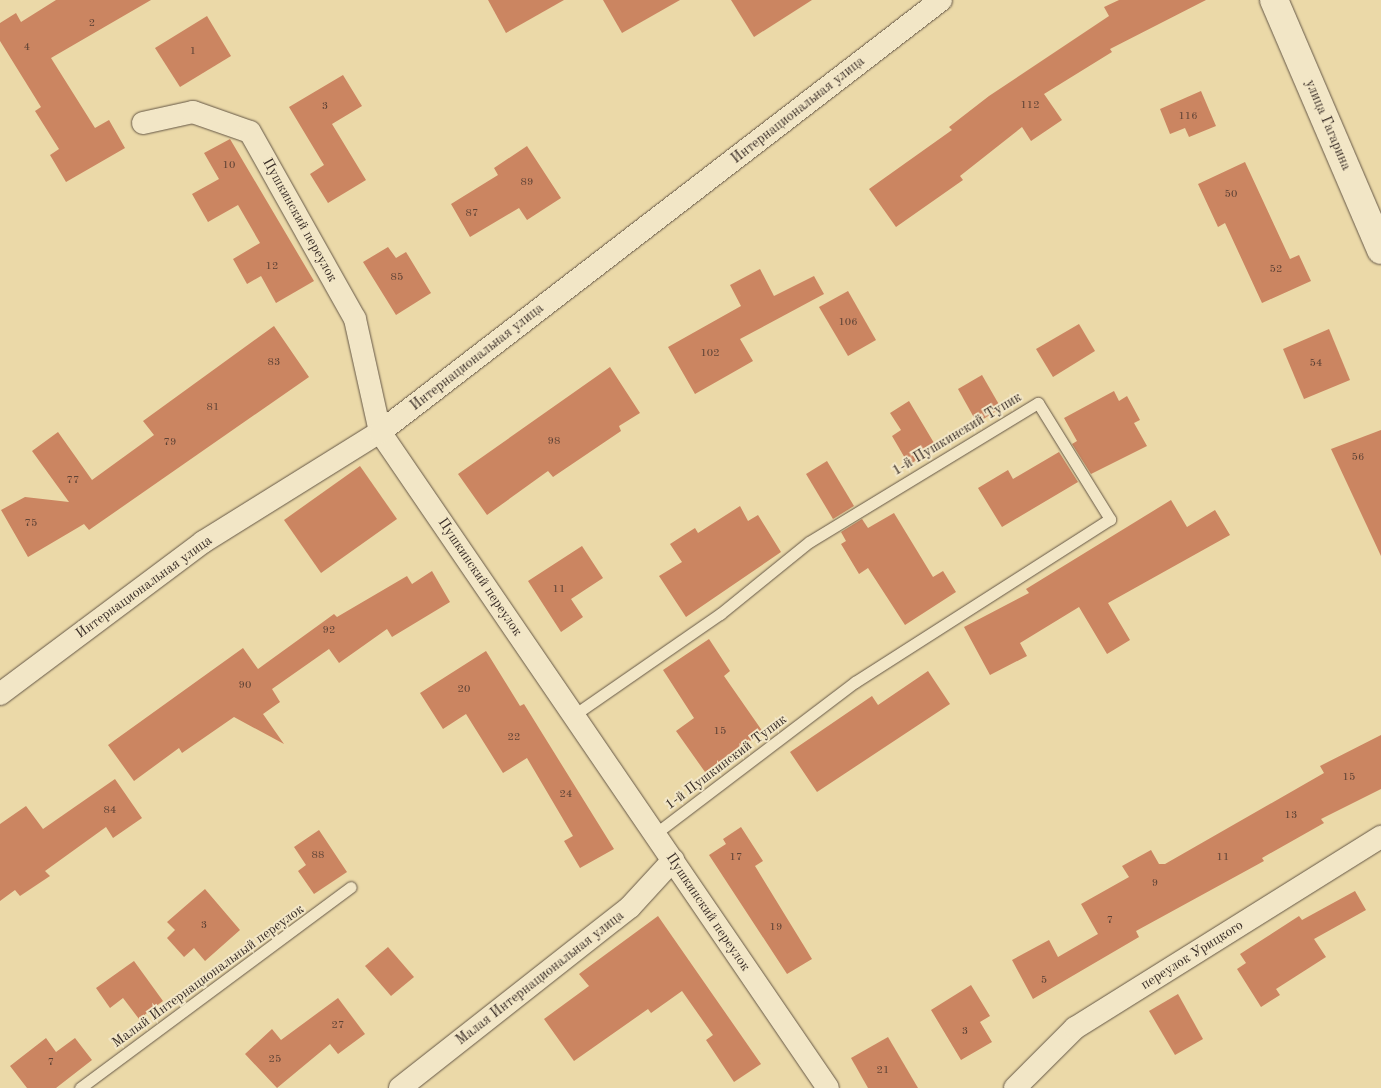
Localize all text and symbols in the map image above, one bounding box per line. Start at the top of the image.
house number: 2 [89,17,95,31]
house number: 4 [24,41,30,55]
house number: 1 [190,45,196,59]
street label: Интернациональная улица [728,53,868,167]
street label: улица Гагарина [1301,77,1355,173]
house number: 112 [1020,99,1040,113]
house number: 3 [322,100,328,114]
house number: 116 [1178,110,1198,124]
street label: Пушкинский переулок [259,155,341,285]
house number: 10 [223,159,235,173]
house number: 89 [521,176,533,190]
house number: 50 [1225,188,1237,202]
house number: 87 [466,207,478,221]
house number: 12 [266,260,278,274]
house number: 52 [1270,263,1282,277]
house number: 85 [391,271,403,285]
street label: Интернациональная улица [407,300,547,414]
house number: 106 [838,316,858,330]
house number: 102 [700,347,720,361]
house number: 83 [268,356,280,370]
house number: 54 [1310,357,1322,371]
street label: 1-й Пушкинский Тупик [889,389,1025,479]
house number: 81 [207,401,219,415]
house number: 98 [548,435,560,449]
house number: 79 [164,436,176,450]
house number: 56 [1352,451,1364,465]
house number: 77 [67,474,79,488]
street label: Пушкинский переулок [434,515,526,639]
house number: 75 [25,517,37,531]
street label: Интернациональная улица [73,532,215,642]
house number: 11 [553,583,565,597]
house number: 92 [323,624,335,638]
house number: 90 [239,679,251,693]
house number: 20 [458,683,470,697]
street label: 1-й Пушкинский Тупик [662,711,790,813]
house number: 15 [714,725,726,739]
house number: 22 [508,731,520,745]
house number: 15 [1343,771,1355,785]
house number: 24 [560,788,572,802]
house number: 84 [104,804,116,818]
house number: 13 [1285,809,1297,823]
house number: 88 [312,849,324,863]
street label: Пушкинский переулок [662,850,754,974]
house number: 17 [730,851,742,865]
house number: 11 [1217,851,1229,865]
house number: 9 [1152,877,1158,891]
street label: Малый Интернациональный переулок [109,901,307,1051]
street label: Малая Интернациональная улица [453,907,627,1049]
house number: 7 [1107,914,1113,928]
street label: переулок Урицкого [1138,917,1246,993]
house number: 3 [201,919,207,933]
house number: 19 [770,921,782,935]
house number: 5 [1041,974,1047,988]
house number: 27 [332,1019,344,1033]
house number: 3 [962,1025,968,1039]
house number: 25 [269,1053,281,1067]
house number: 7 [48,1056,54,1070]
house number: 21 [877,1064,889,1078]

